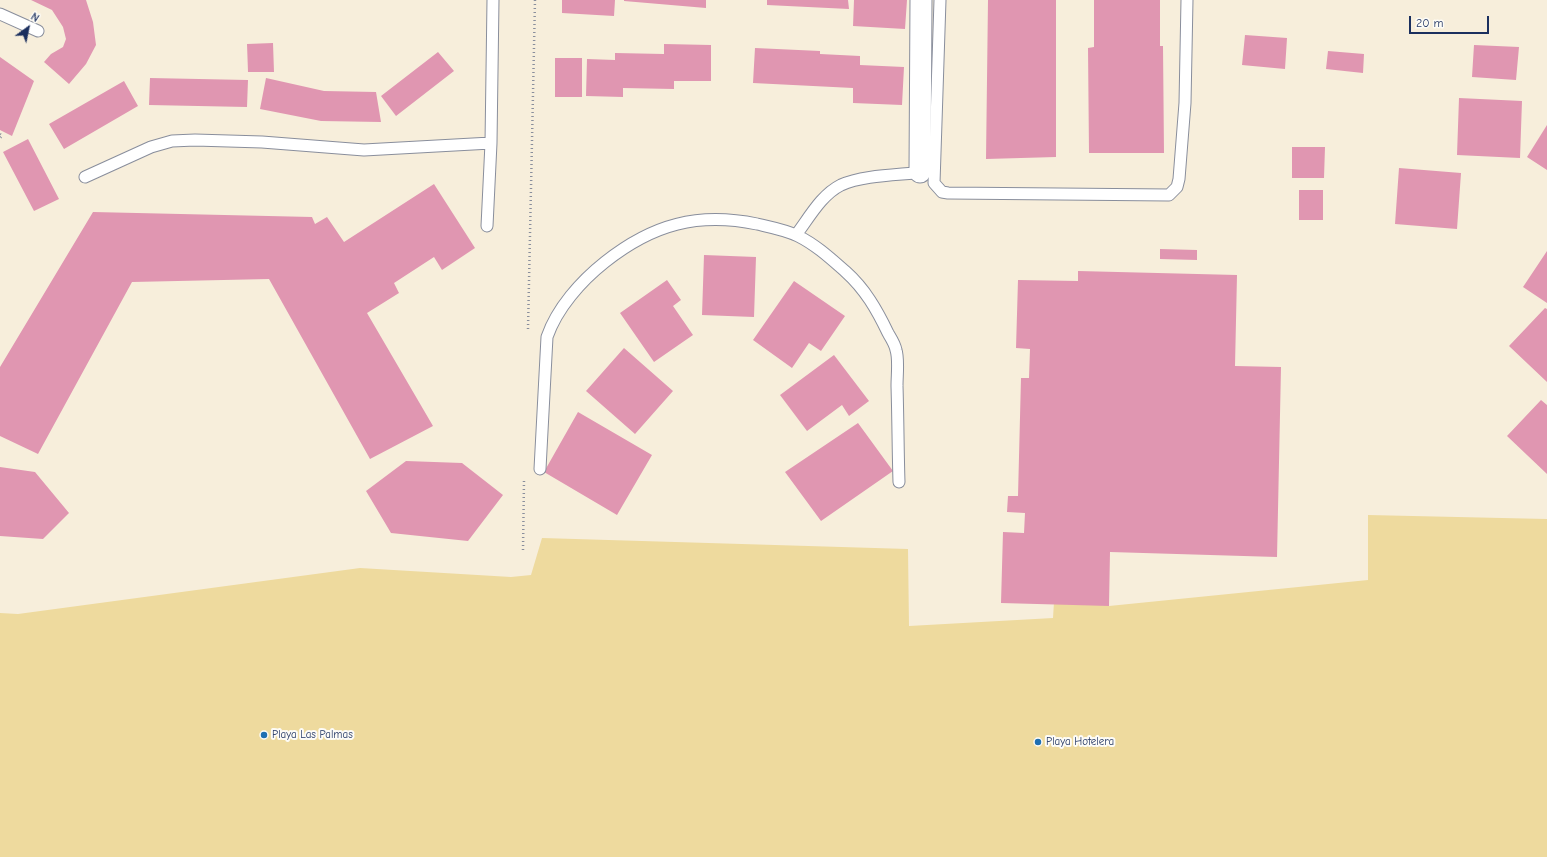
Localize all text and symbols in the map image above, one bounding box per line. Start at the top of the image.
north arrow [8,8,48,48]
scale bar [1411,8,1491,34]
text: N [28,10,41,25]
text: 20 m [1416,16,1444,30]
place label: Playa Las Palmas [272,728,353,742]
marker: Playa Las Palmas [259,730,269,740]
place label: Playa Hotelera [1046,735,1114,749]
marker: Playa Hotelera [1033,737,1043,747]

